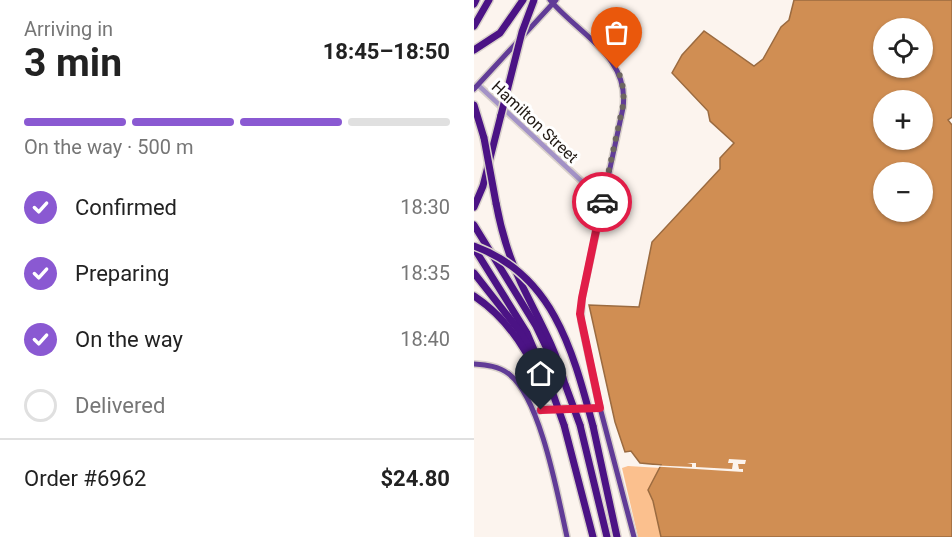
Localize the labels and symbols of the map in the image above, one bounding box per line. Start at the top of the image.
pin [591,7,642,69]
street label: Hamilton Street [488,77,582,167]
courier [572,172,632,232]
pin [515,348,566,410]

